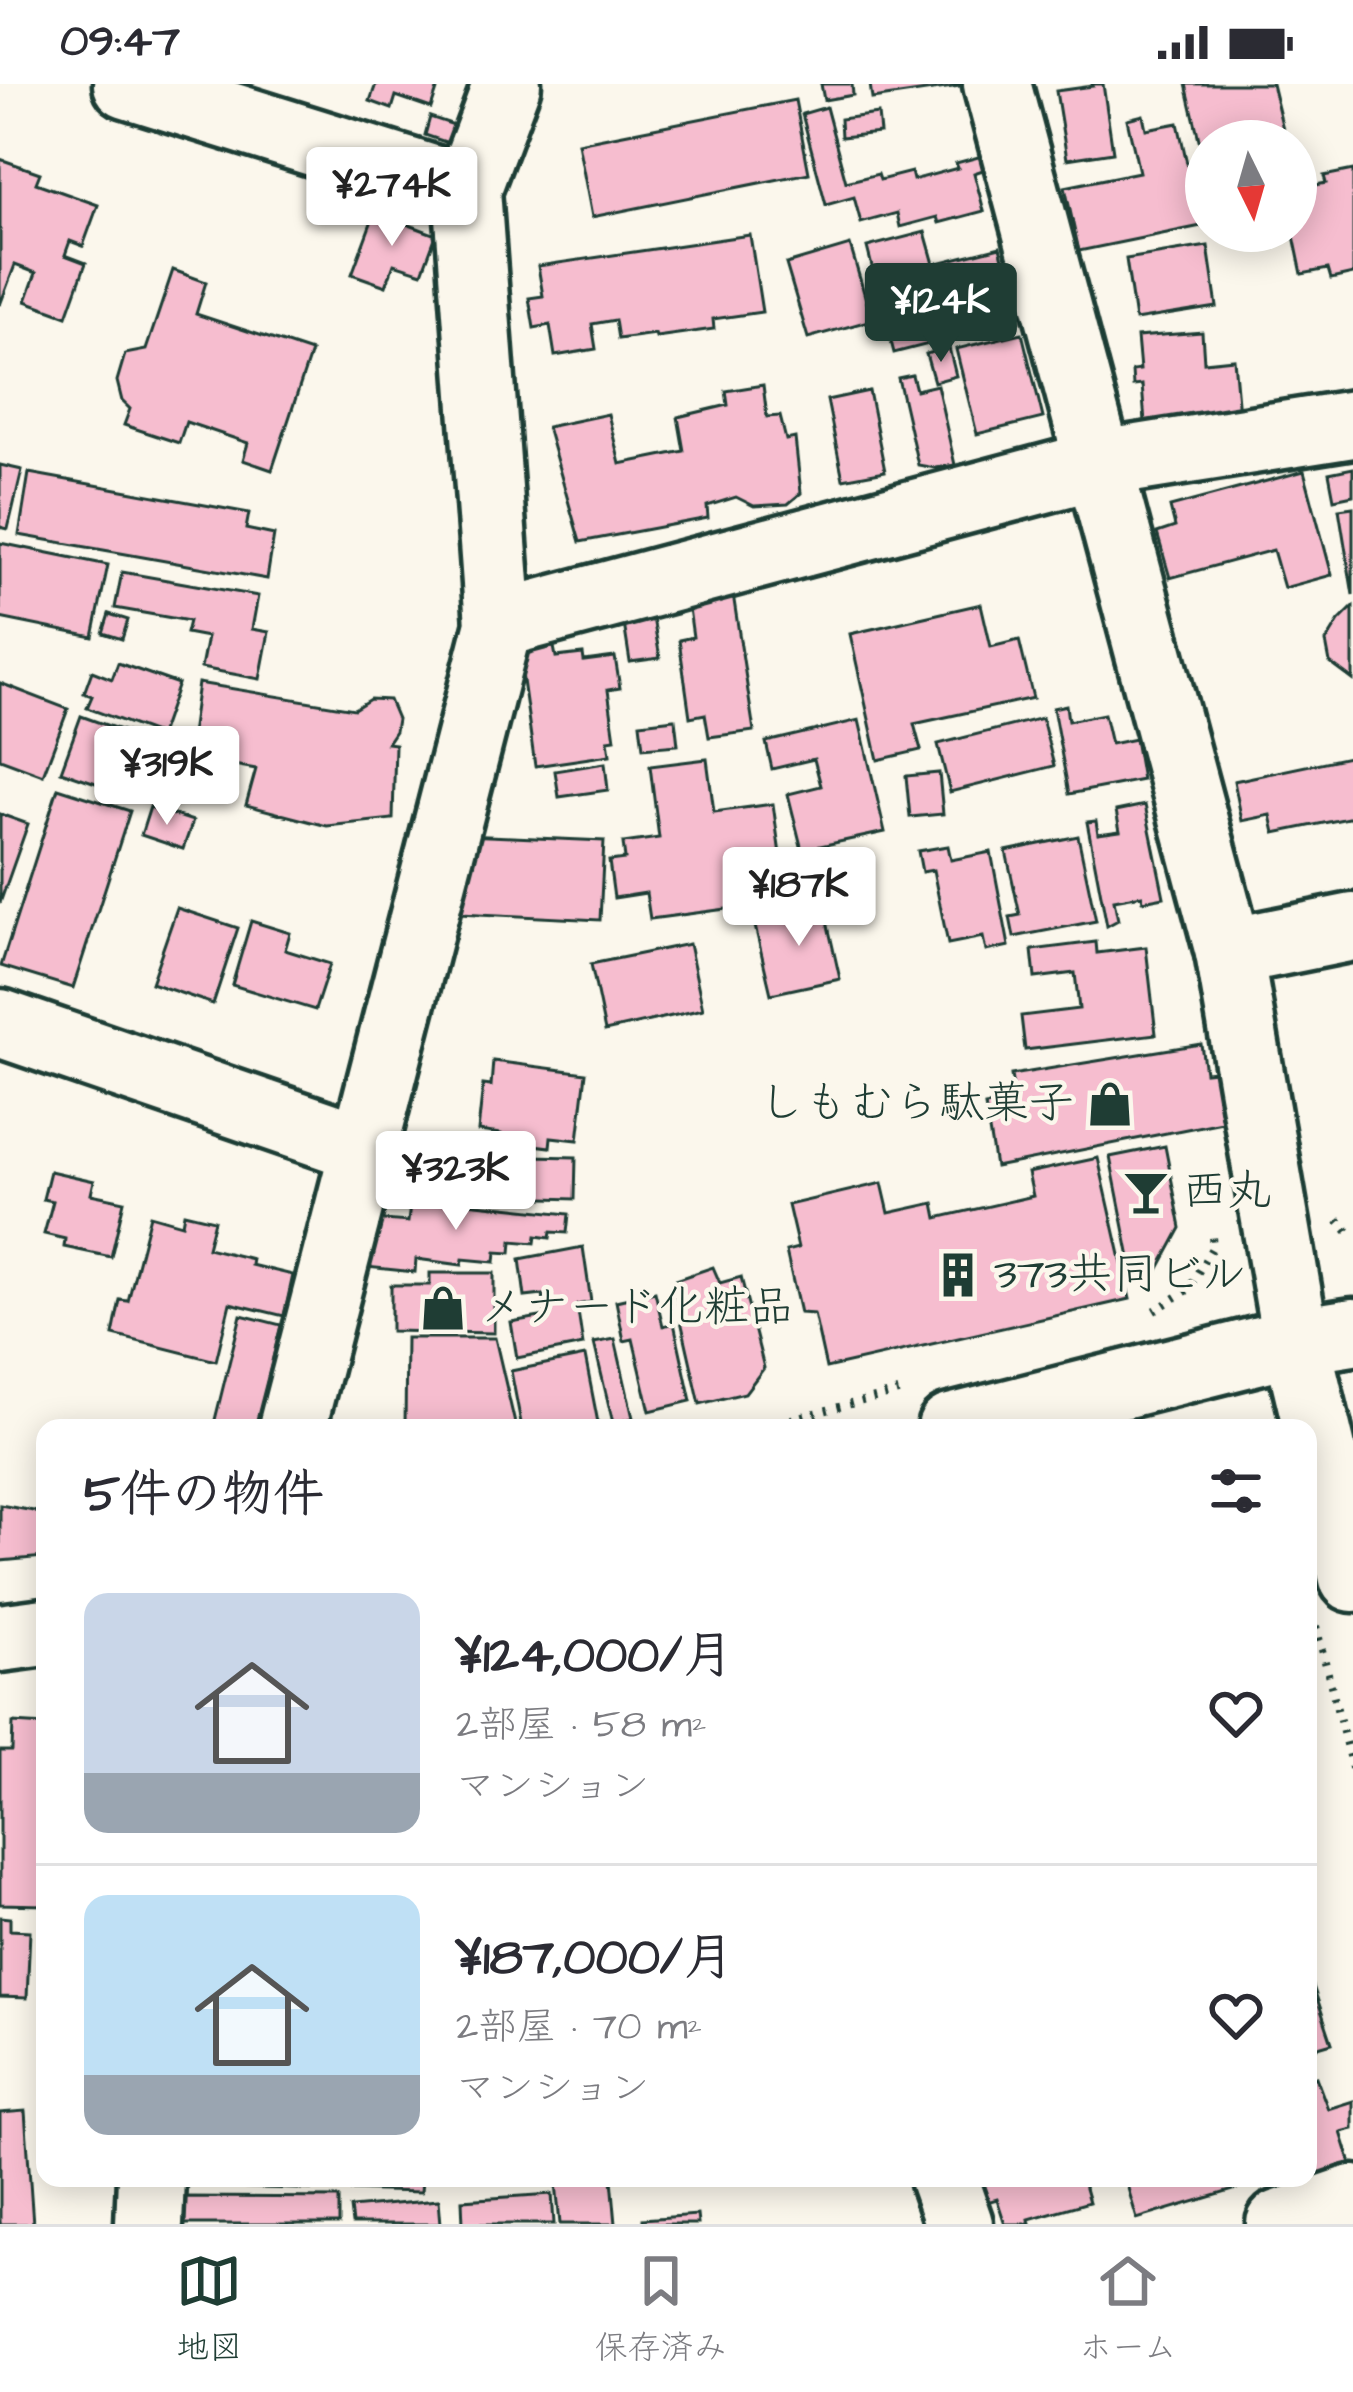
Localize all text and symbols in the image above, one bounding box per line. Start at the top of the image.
text: 09:47 [60,11,180,73]
north arrow [1185,120,1317,252]
map controls [1185,120,1317,252]
pin: ¥274K [308,147,476,249]
text: ¥274K [333,159,451,213]
pin: ¥124K [857,263,1025,365]
text: ¥124K [892,275,990,329]
pin: ¥319K [83,726,251,828]
text: ¥319K [121,738,213,792]
pin: ¥187K [715,847,883,949]
text: ¥187K [750,859,848,913]
place label: しもむら駄菓子 [759,1073,1074,1135]
shop icon: しもむら駄菓子 [1085,1079,1135,1129]
pin: ¥323K [372,1131,540,1233]
text: ¥323K [403,1143,509,1197]
place label: 西丸 [1182,1161,1272,1223]
bar icon: 西丸 [1121,1167,1171,1217]
place label: 373共同ビル [994,1244,1247,1306]
building icon: 373共同ビル [933,1250,983,1300]
place label: メナード化粧品 [479,1277,794,1339]
shop icon: メナード化粧品 [418,1283,468,1333]
icon: filters [1203,1458,1269,1524]
text: 5件の物件 [84,1460,324,1531]
text: ¥124,000/月 [456,1621,733,1692]
icon: home [180,1641,324,1785]
icon: heart [1203,1680,1269,1746]
text: 2部屋 · 58 m² [456,1699,707,1753]
text: マンション [456,1760,649,1814]
text: ¥187,000/月 [456,1923,734,1994]
icon: home [180,1943,324,2087]
icon: heart [1203,1982,1269,2048]
text: 2部屋 · 70 m² [456,2001,702,2055]
text: マンション [456,2062,649,2116]
tab: 地図 [176,2248,242,2371]
tab: 保存済み [595,2248,727,2371]
tab: ホーム [1079,2248,1177,2371]

